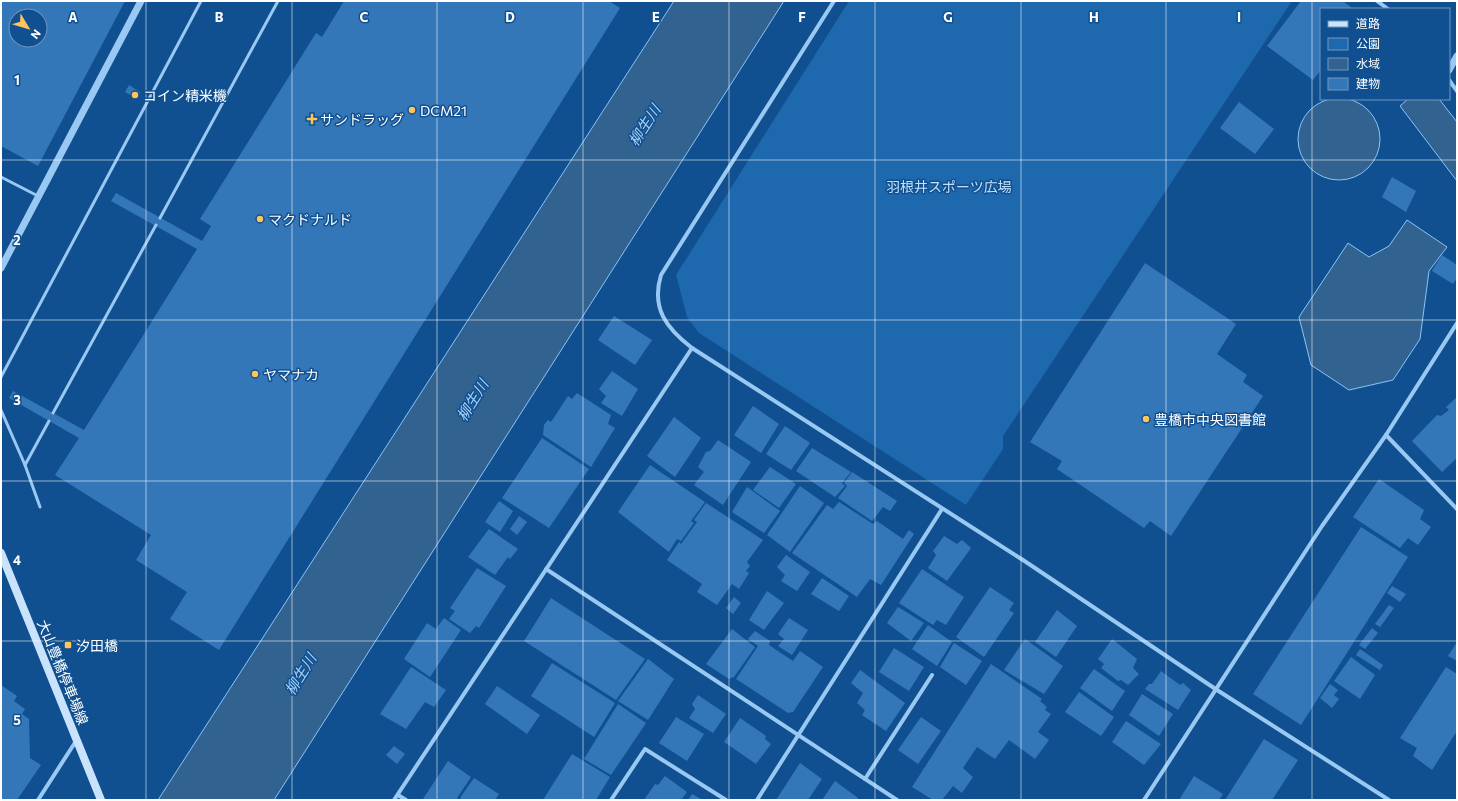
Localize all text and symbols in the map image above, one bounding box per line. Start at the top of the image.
north arrow [8,8,48,48]
legend [1320,8,1450,100]
text: A [68,9,78,25]
text: B [215,9,224,25]
text: C [360,9,369,25]
text: D [505,9,515,25]
text: E [652,9,660,25]
text: F [798,9,806,25]
text: G [943,9,953,25]
text: H [1089,9,1099,25]
text: I [1237,9,1241,25]
text: 道路 [1356,16,1380,30]
text: N [29,27,44,42]
text: 公園 [1356,36,1380,50]
text: 水域 [1356,56,1380,70]
text: 1 [14,72,20,88]
text: 建物 [1356,76,1380,90]
place label: コイン精米機 [143,87,227,104]
marker: コイン精米機 [130,90,140,100]
water label: 柳生川 [624,100,665,149]
place label: DCM21 [420,102,467,119]
marker: DCM21 [407,105,417,115]
place label: サンドラッグ [320,111,404,128]
marker: サンドラッグ [307,114,317,124]
park label: 羽根井スポーツ広場 [886,178,1012,195]
place label: マクドナルド [268,211,352,228]
marker: マクドナルド [255,214,265,224]
text: 2 [13,232,21,248]
place label: ヤマナカ [263,366,319,383]
marker: ヤマナカ [250,369,260,379]
water label: 柳生川 [452,374,493,424]
text: 3 [13,392,21,408]
place label: 豊橋市中央図書館 [1154,411,1266,428]
marker: 豊橋市中央図書館 [1141,414,1151,424]
text: 4 [13,552,21,568]
street label: 大山豊橋停車場線 [34,617,92,727]
place label: 汐田橋 [76,637,118,654]
marker: 汐田橋 [63,640,73,650]
water label: 柳生川 [280,648,321,698]
text: 5 [13,712,21,728]

